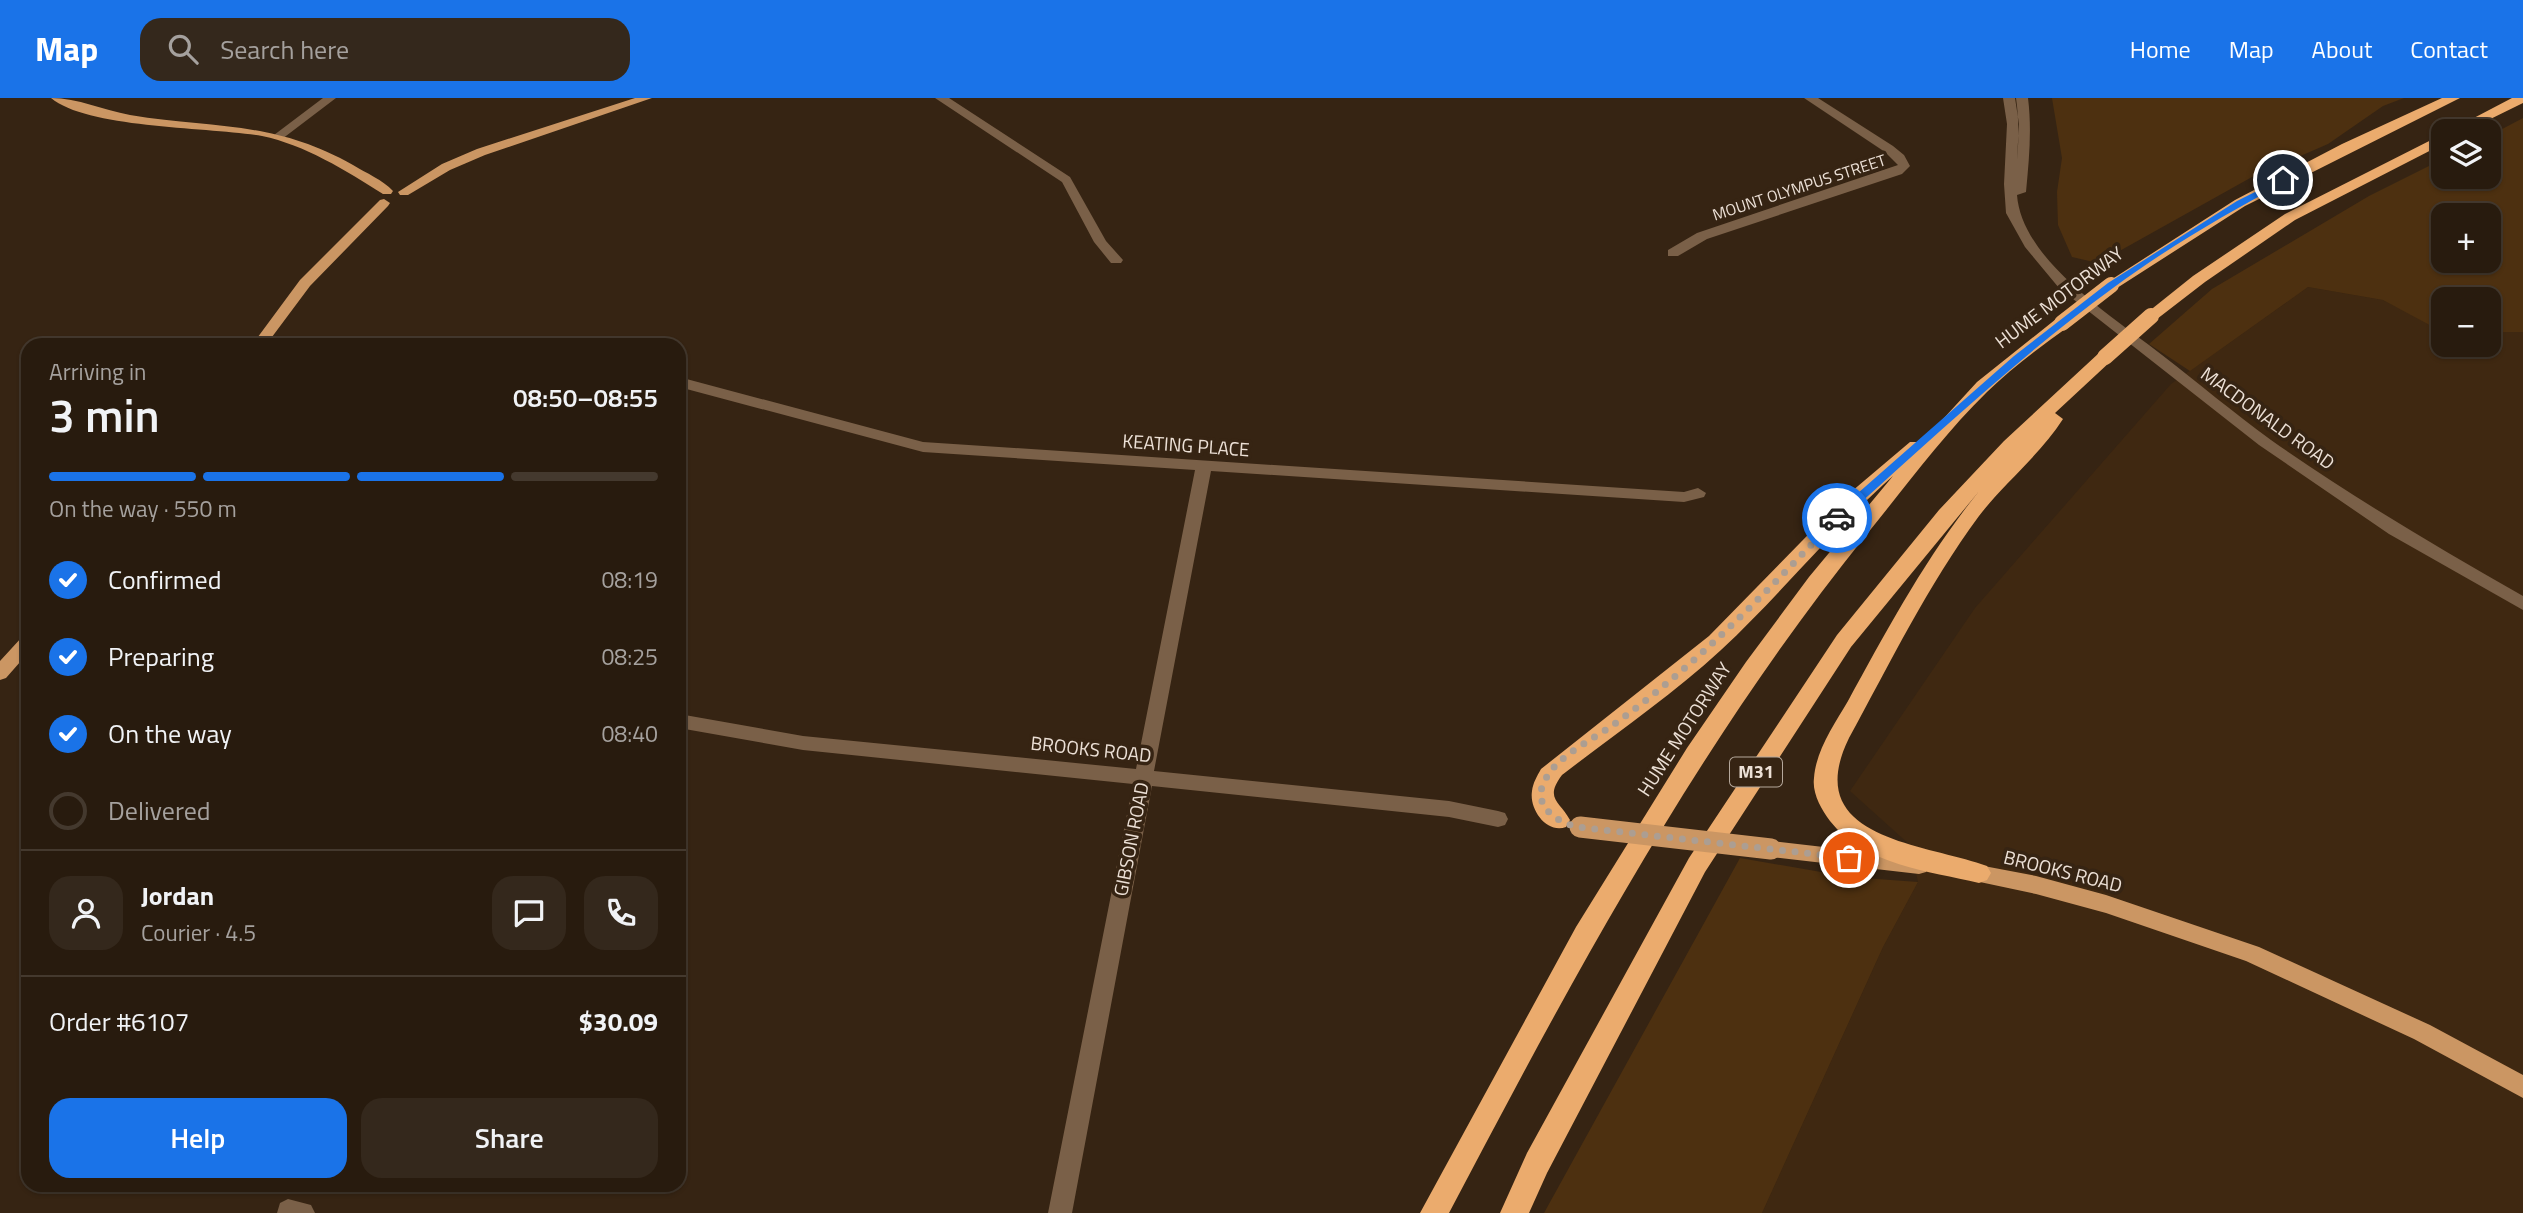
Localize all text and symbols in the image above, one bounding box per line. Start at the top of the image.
search box [140,18,630,81]
text: Map [35,24,98,74]
icon: search [164,30,202,68]
text: Search here [220,30,349,69]
text: Home [2130,31,2191,67]
text: Map [2229,31,2274,67]
text: About [2312,31,2372,67]
text: Contact [2410,31,2488,67]
map controls [2431,119,2501,357]
button: layers [2431,119,2501,189]
street label: MOUNT OLYMPUS STREET [1709,147,1889,226]
pin [2253,150,2313,210]
icon: home [2264,161,2302,199]
button: + [2431,203,2501,273]
street label: HUME MOTORWAY [1988,238,2130,355]
button: − [2431,287,2501,357]
text: Arriving in [49,354,146,389]
street label: MACDONALD ROAD [2195,359,2341,476]
text: 08:50–08:55 [513,378,658,417]
text: 3 min [49,380,160,450]
street label: KEATING PLACE [1121,426,1251,463]
courier [1802,483,1872,553]
text: On the way · 550 m [49,491,237,526]
icon: car [1818,499,1856,537]
text: Confirmed [108,560,222,599]
icon: check [49,561,87,599]
text: 08:19 [601,562,658,597]
text: Preparing [108,637,214,676]
icon: check [49,638,87,676]
text: 08:25 [601,639,658,674]
street label: HUME MOTORWAY [1629,655,1738,802]
text: On the way [108,714,232,753]
icon: check [49,715,87,753]
text: 08:40 [601,716,658,751]
street label: BROOKS ROAD [1029,728,1153,769]
road number: M31 [1730,758,1782,786]
street label: GIBSON ROAD [1105,779,1156,898]
text: Delivered [108,791,211,830]
pin [1819,828,1879,888]
icon: bag [1830,839,1868,877]
street label: BROOKS ROAD [2001,842,2126,899]
button: person [49,876,123,950]
text: Jordan [141,876,214,915]
button: chat [492,876,566,950]
button: phone [584,876,658,950]
text: Courier · 4.5 [141,915,256,950]
text: Order #6107 [49,1002,189,1041]
text: $30.09 [579,1002,658,1041]
button: Help [49,1098,347,1178]
button: Share [361,1098,658,1178]

